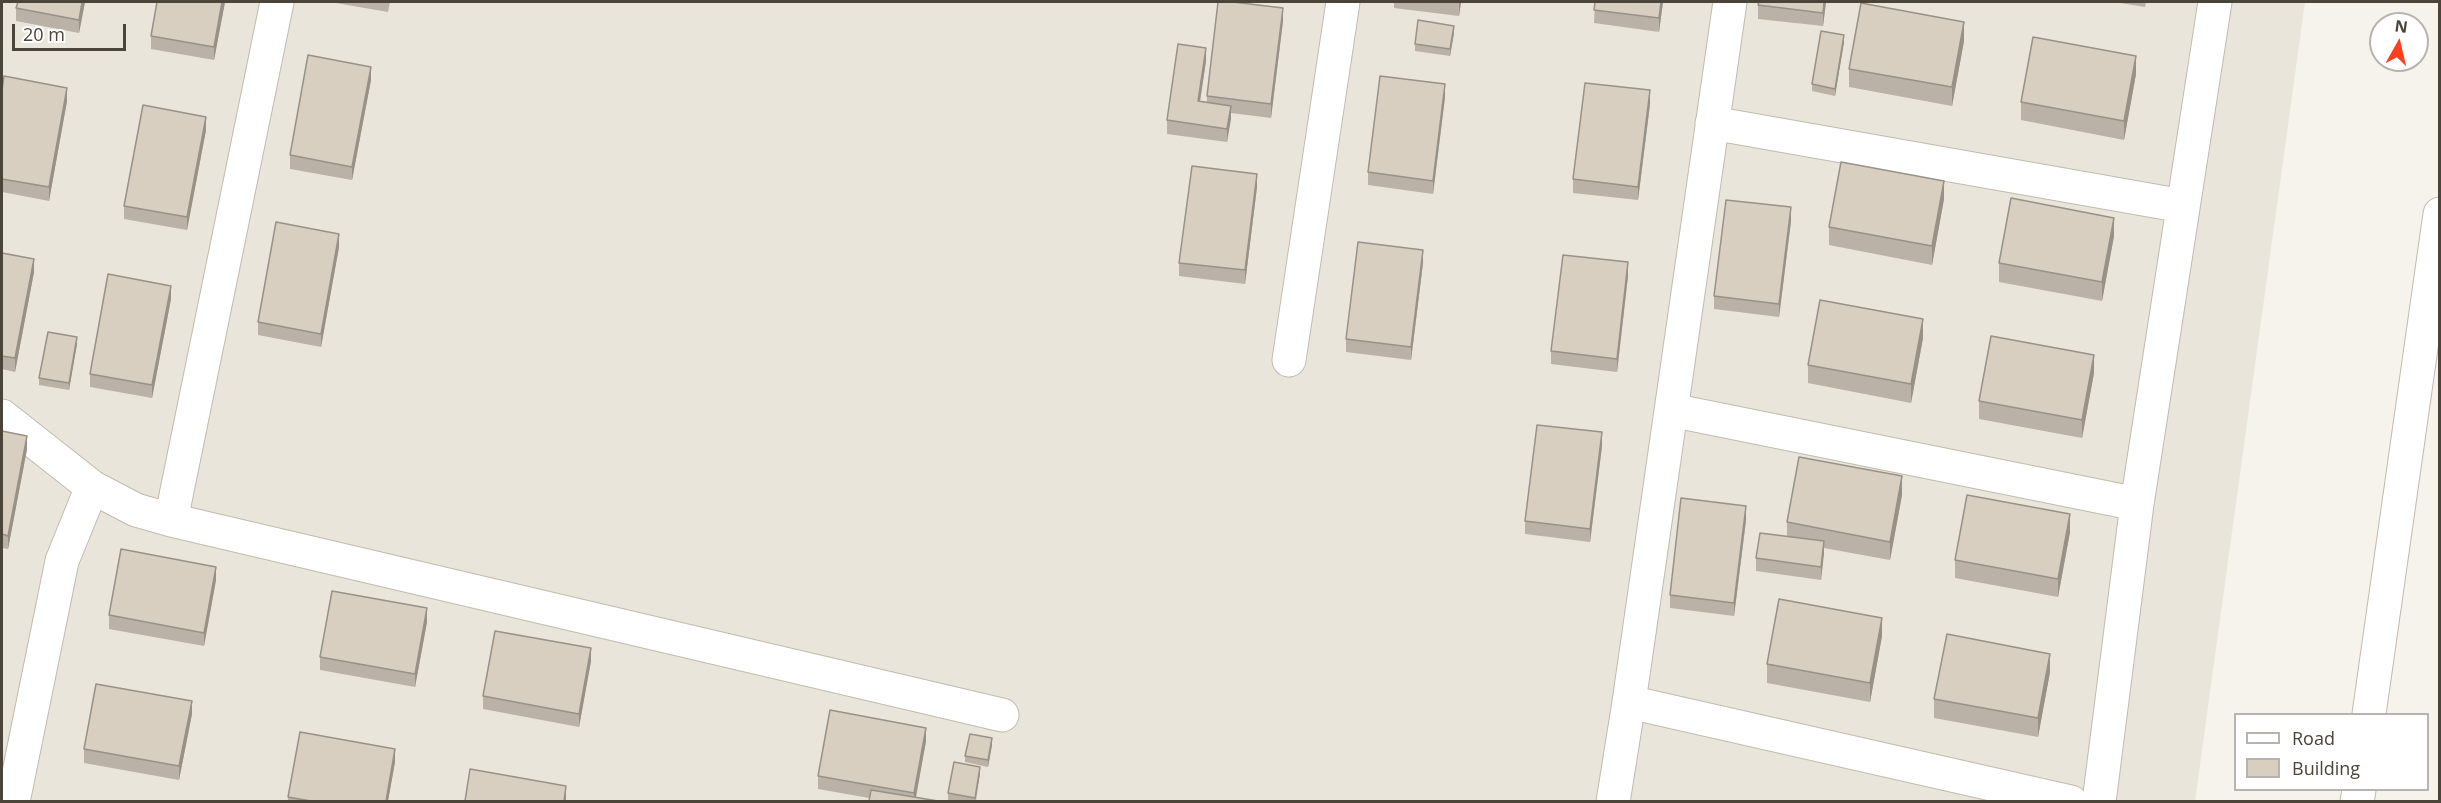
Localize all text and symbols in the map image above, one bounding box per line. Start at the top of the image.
scale bar [15,12,129,50]
north arrow [2369,12,2429,72]
text: N [2393,14,2409,38]
text: 20 m [23,22,65,46]
legend [2234,713,2429,791]
text: Road [2292,726,2335,750]
text: Building [2292,756,2360,780]

